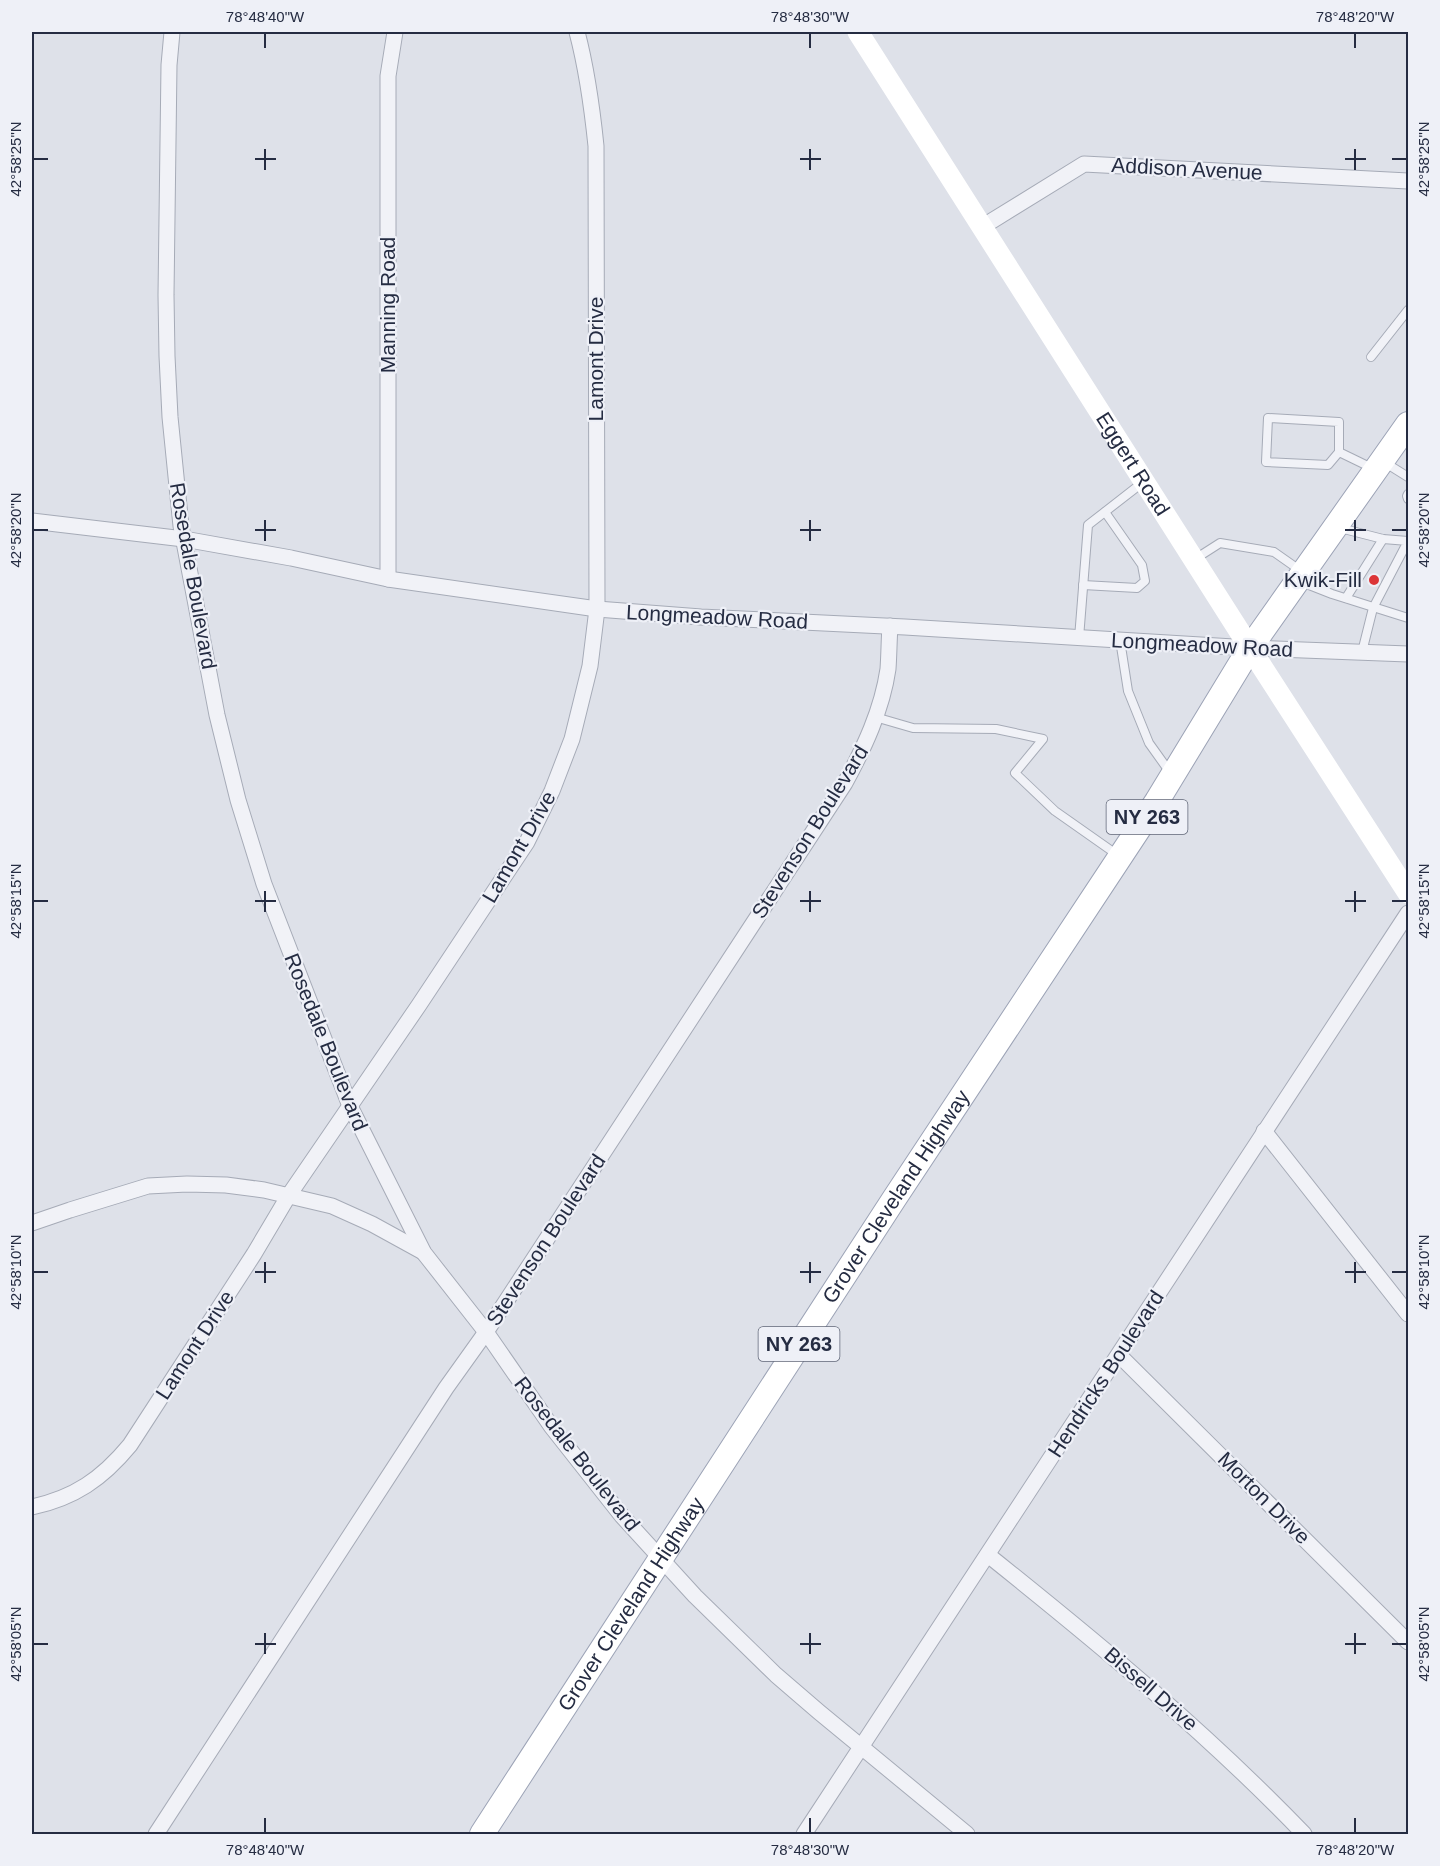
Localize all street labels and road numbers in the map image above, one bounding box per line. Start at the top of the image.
street label: Addison Avenue [1111,153,1263,184]
street label: Manning Road [376,237,399,373]
street label: Lamont Drive [584,297,607,421]
street label: Eggert Road [1092,408,1175,520]
street label: Rosedale Boulevard [166,481,221,671]
street label: Longmeadow Road [625,600,809,633]
street label: Longmeadow Road [1110,628,1294,661]
street label: Stevenson Boulevard [747,741,872,922]
street label: Lamont Drive [477,787,560,907]
road number: NY 263 [1106,800,1188,834]
street label: Rosedale Boulevard [280,950,373,1134]
street label: Grover Cleveland Highway [818,1085,974,1307]
street label: Stevenson Boulevard [482,1150,610,1330]
street label: Lamont Drive [151,1286,238,1403]
street label: Hendricks Boulevard [1043,1286,1168,1461]
road number: NY 263 [758,1327,840,1361]
street label: Rosedale Boulevard [510,1372,645,1535]
street label: Morton Drive [1214,1447,1315,1548]
street label: Grover Cleveland Highway [553,1492,709,1715]
street label: Bissell Drive [1100,1642,1202,1735]

